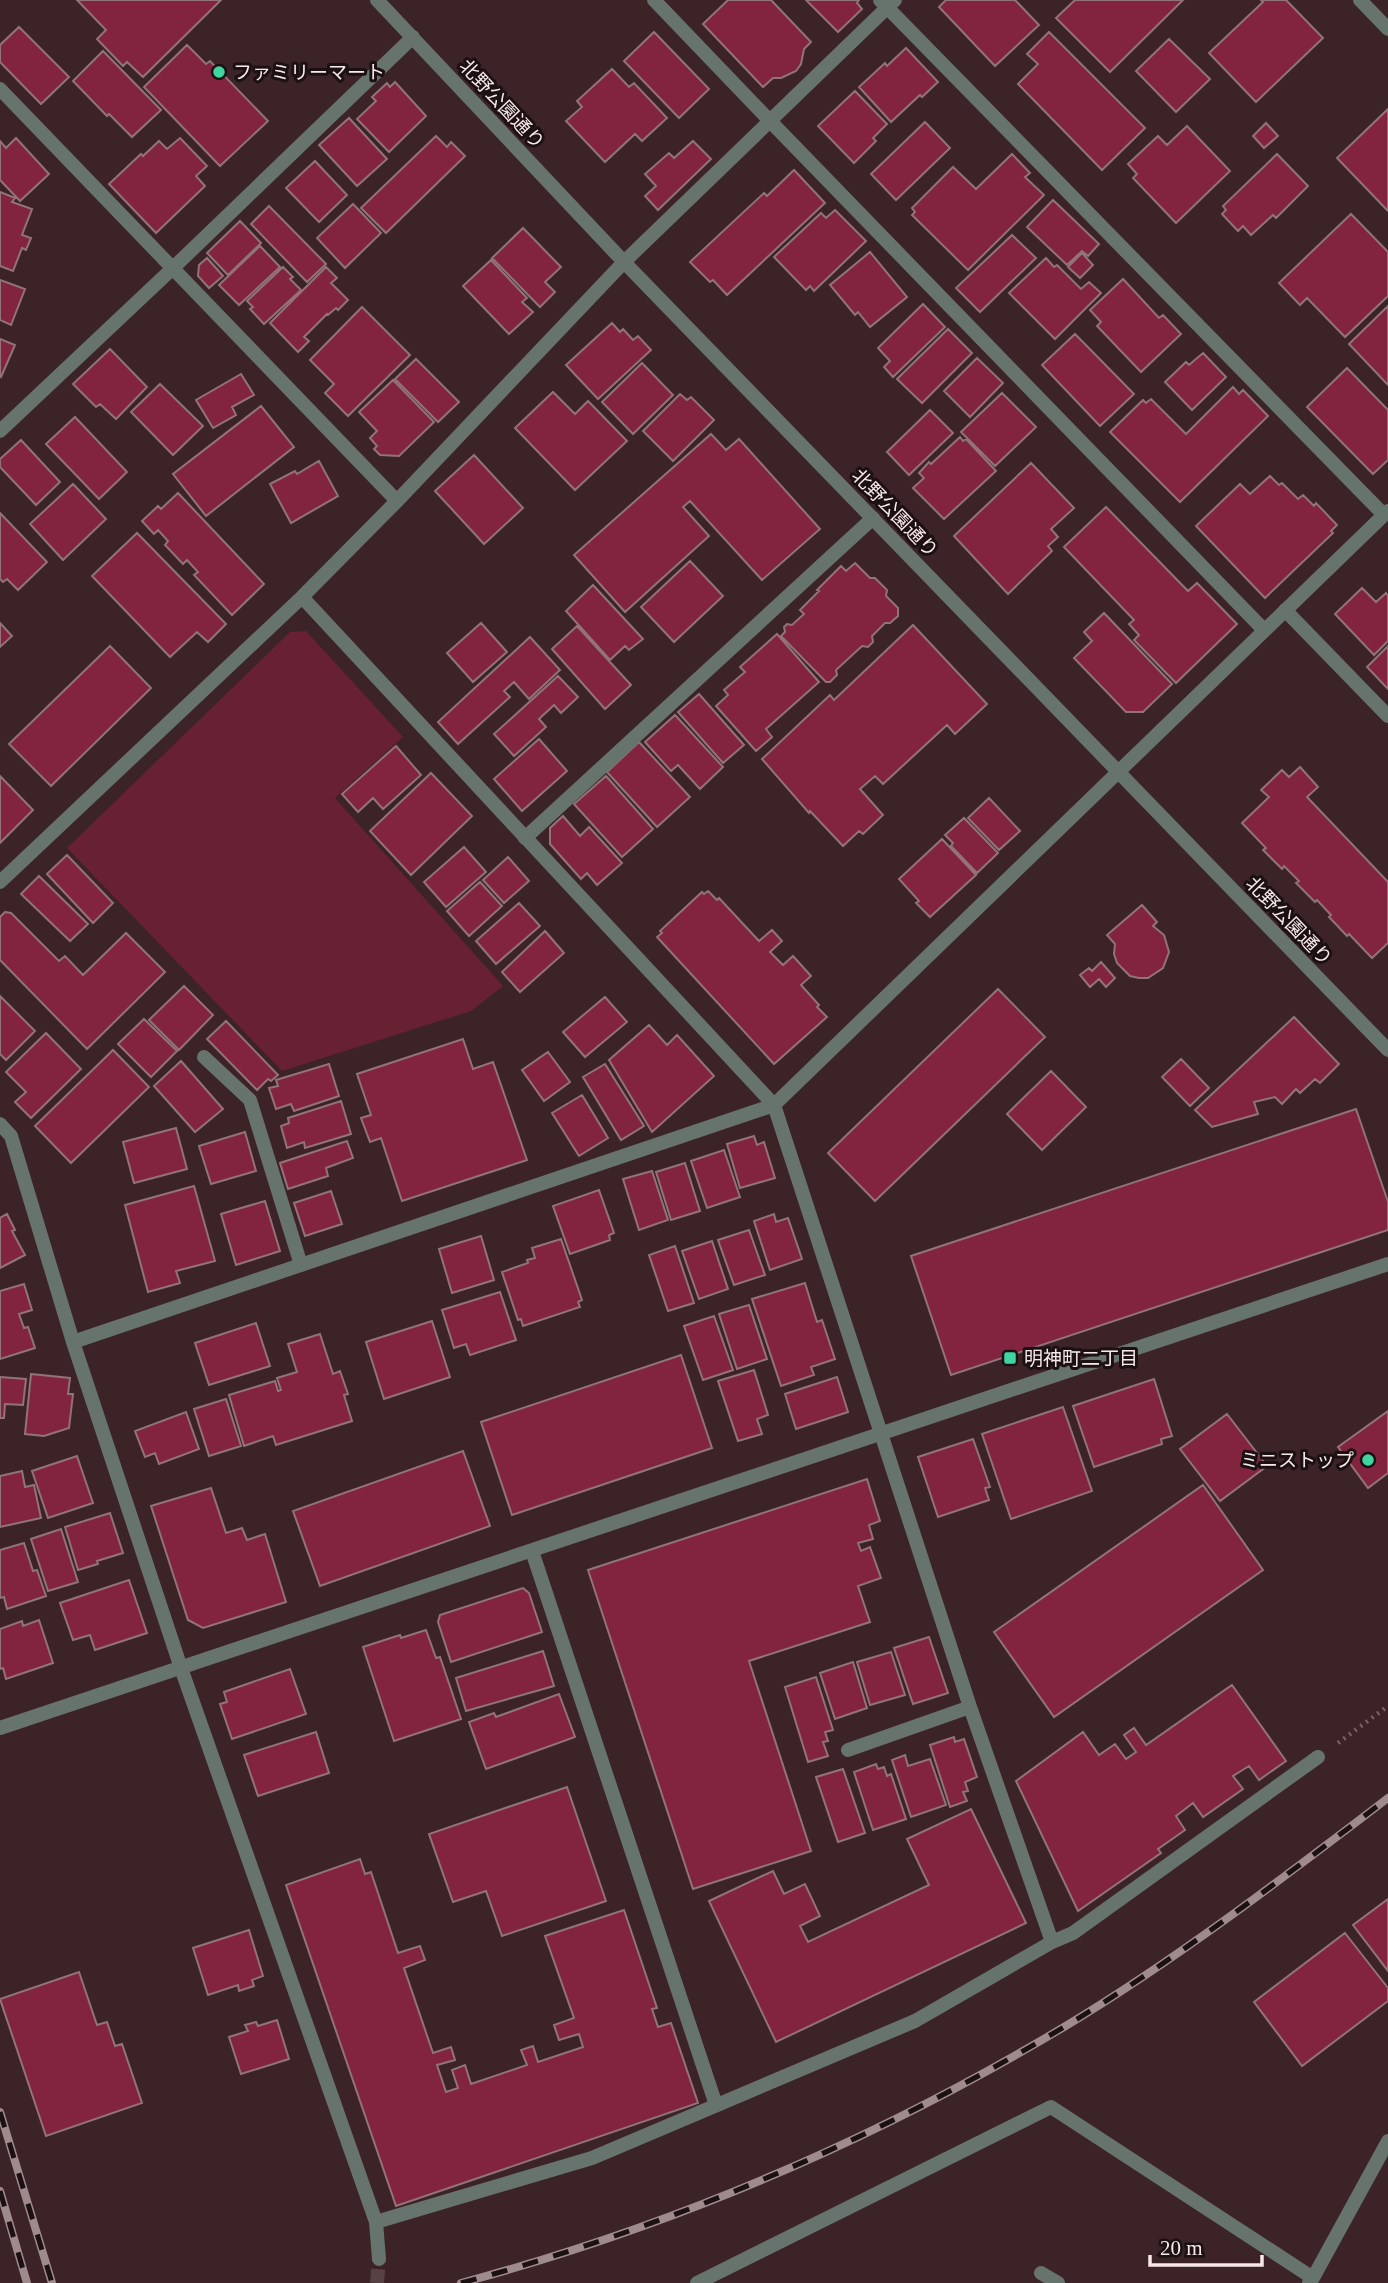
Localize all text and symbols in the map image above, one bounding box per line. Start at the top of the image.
street label: 北野公園通り [455,55,549,153]
place label: ファミリーマート [233,62,385,83]
marker: ファミリーマート [211,64,227,80]
street label: 北野公園通り [848,465,942,561]
street label: 北野公園通り [1242,873,1336,969]
place label: 明神町二丁目 [1024,1348,1138,1369]
marker: 明神町二丁目 [1002,1350,1018,1366]
place label: ミニストップ [1240,1450,1354,1471]
marker: ミニストップ [1360,1452,1376,1468]
scale bar [1150,2224,1262,2268]
text: 20 m [1160,2236,1203,2260]

